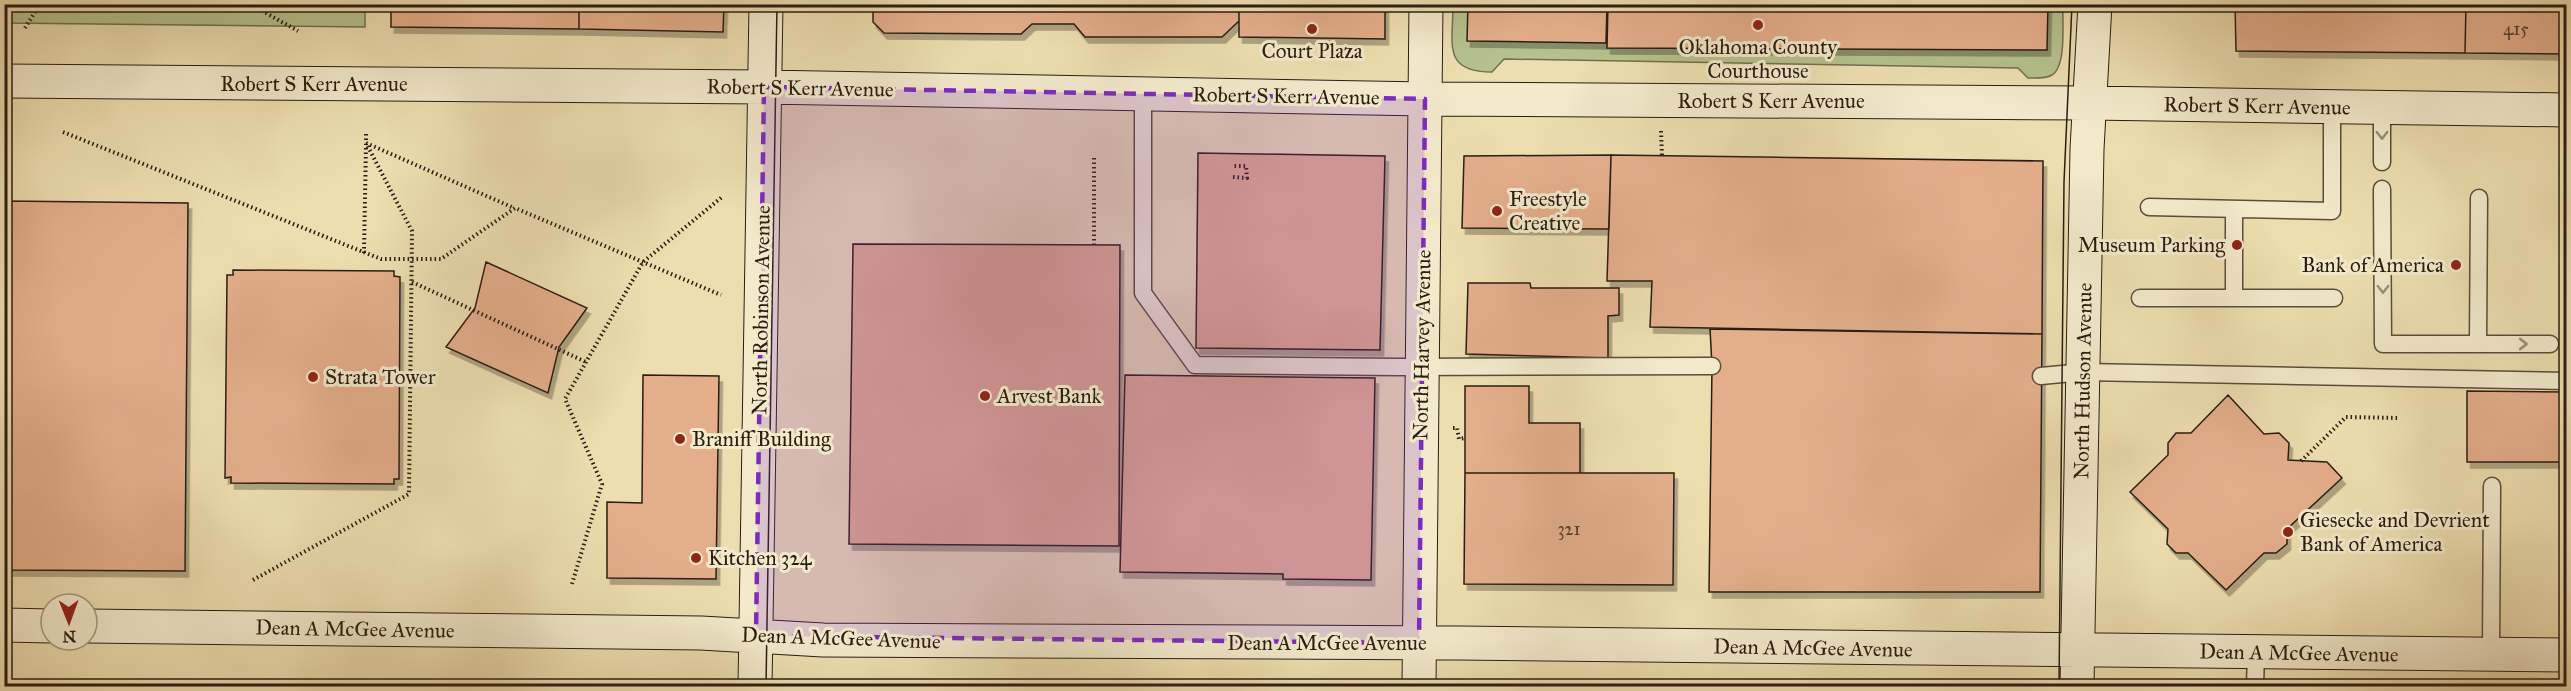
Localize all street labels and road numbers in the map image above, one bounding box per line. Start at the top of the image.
street label: Robert S Kerr Avenue [220,71,408,97]
street label: Robert S Kerr Avenue [706,73,894,103]
street label: Robert S Kerr Avenue [1192,81,1380,111]
street label: Robert S Kerr Avenue [1677,88,1865,114]
street label: Robert S Kerr Avenue [2163,91,2351,121]
street label: North Robinson Avenue [746,205,776,415]
street label: North Harvey Avenue [1407,249,1437,441]
street label: North Hudson Avenue [2068,282,2098,480]
street label: Dean A McGee Avenue [255,614,455,644]
street label: Dean A McGee Avenue [741,622,941,654]
street label: Dean A McGee Avenue [1227,630,1427,656]
street label: Dean A McGee Avenue [1713,633,1913,663]
street label: Dean A McGee Avenue [2199,638,2399,668]

